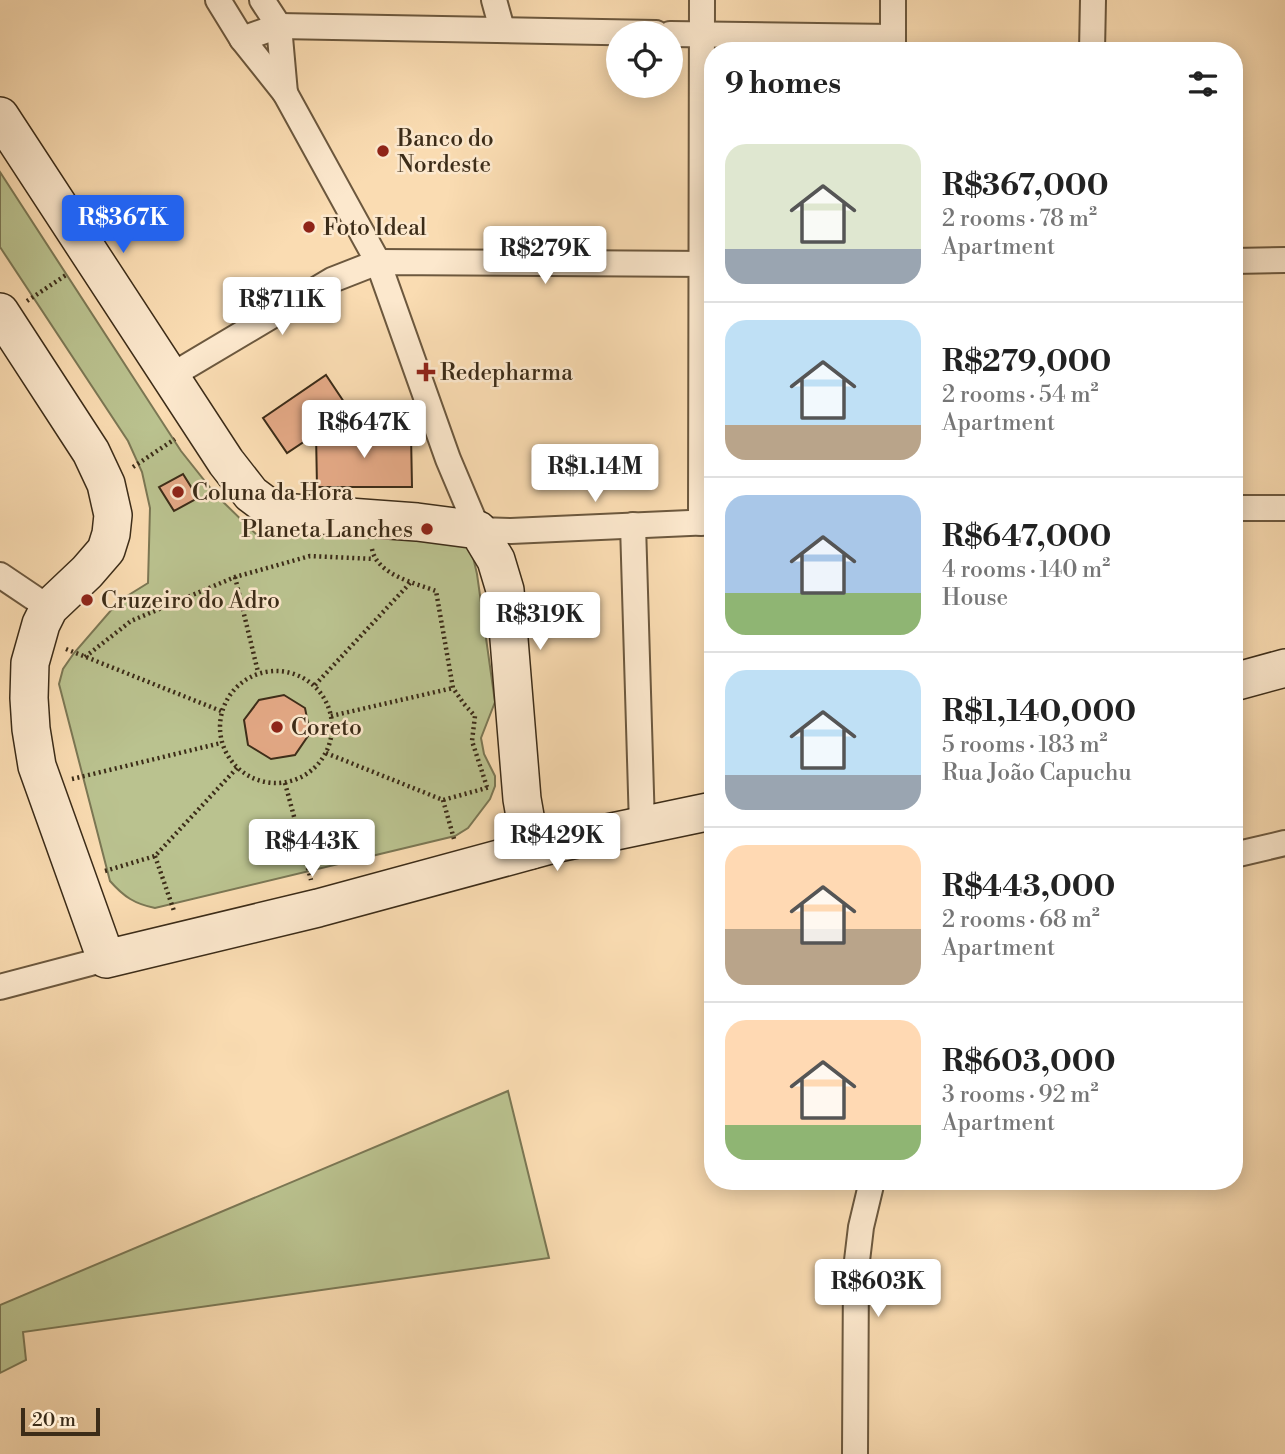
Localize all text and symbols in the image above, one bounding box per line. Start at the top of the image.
map controls [606,21,683,98]
button: locate [606,21,683,98]
text: 9 homes [725,65,841,103]
icon: filters [1184,65,1222,103]
place label: Banco do Nordeste [396,125,494,179]
marker: Banco do Nordeste [375,143,391,159]
text: R$367,000 [942,167,1108,205]
icon: home [781,172,865,256]
pin: R$367K [66,196,180,255]
text: R$367K [78,204,168,232]
text: 2 rooms · 78 m² [942,205,1097,233]
place label: Foto Ideal [323,214,427,242]
marker: Foto Ideal [301,219,317,235]
pin: R$279K [488,226,602,286]
text: Apartment [942,233,1055,261]
text: R$279K [499,235,591,263]
pin: R$711K [225,278,339,337]
text: R$711K [239,286,325,314]
text: R$279,000 [942,343,1111,381]
icon: home [781,348,865,432]
place label: Redepharma [440,359,573,387]
marker: Redepharma [418,364,434,380]
text: 2 rooms · 54 m² [942,381,1099,409]
pin: R$647K [307,400,421,460]
text: R$647K [318,409,410,437]
text: Apartment [942,409,1055,437]
pin: R$1.14M [530,444,660,504]
text: R$1.14M [547,453,643,481]
place label: Coluna da Hora [192,479,353,507]
marker: Coluna da Hora [170,484,186,500]
place label: Planeta Lanches [241,516,413,544]
text: R$647,000 [942,518,1111,556]
marker: Planeta Lanches [419,521,435,537]
icon: home [781,523,865,607]
text: 4 rooms · 140 m² [942,556,1110,584]
text: House [942,584,1008,612]
place label: Cruzeiro do Adro [101,587,280,615]
marker: Cruzeiro do Adro [79,592,95,608]
pin: R$319K [483,592,597,652]
text: R$319K [496,601,584,629]
text: R$1,140,000 [942,693,1136,731]
icon: home [781,698,865,782]
place label: Coreto [291,714,362,742]
marker: Coreto [269,719,285,735]
text: 5 rooms · 183 m² [942,731,1108,759]
text: Rua João Capuchu [942,759,1132,787]
pin: R$429K [500,814,614,873]
pin: R$443K [255,820,369,879]
text: R$429K [510,822,604,850]
text: R$443K [265,828,359,856]
text: R$443,000 [942,868,1115,906]
icon: home [781,873,865,957]
text: 2 rooms · 68 m² [942,906,1100,934]
text: Apartment [942,934,1055,962]
text: R$603,000 [942,1043,1115,1081]
icon: home [781,1048,865,1132]
text: 3 rooms · 92 m² [942,1081,1098,1109]
text: Apartment [942,1109,1055,1137]
pin: R$603K [821,1260,935,1319]
text: R$603K [831,1268,925,1296]
scale bar [21,1405,100,1437]
text: 20 m [32,1408,76,1432]

